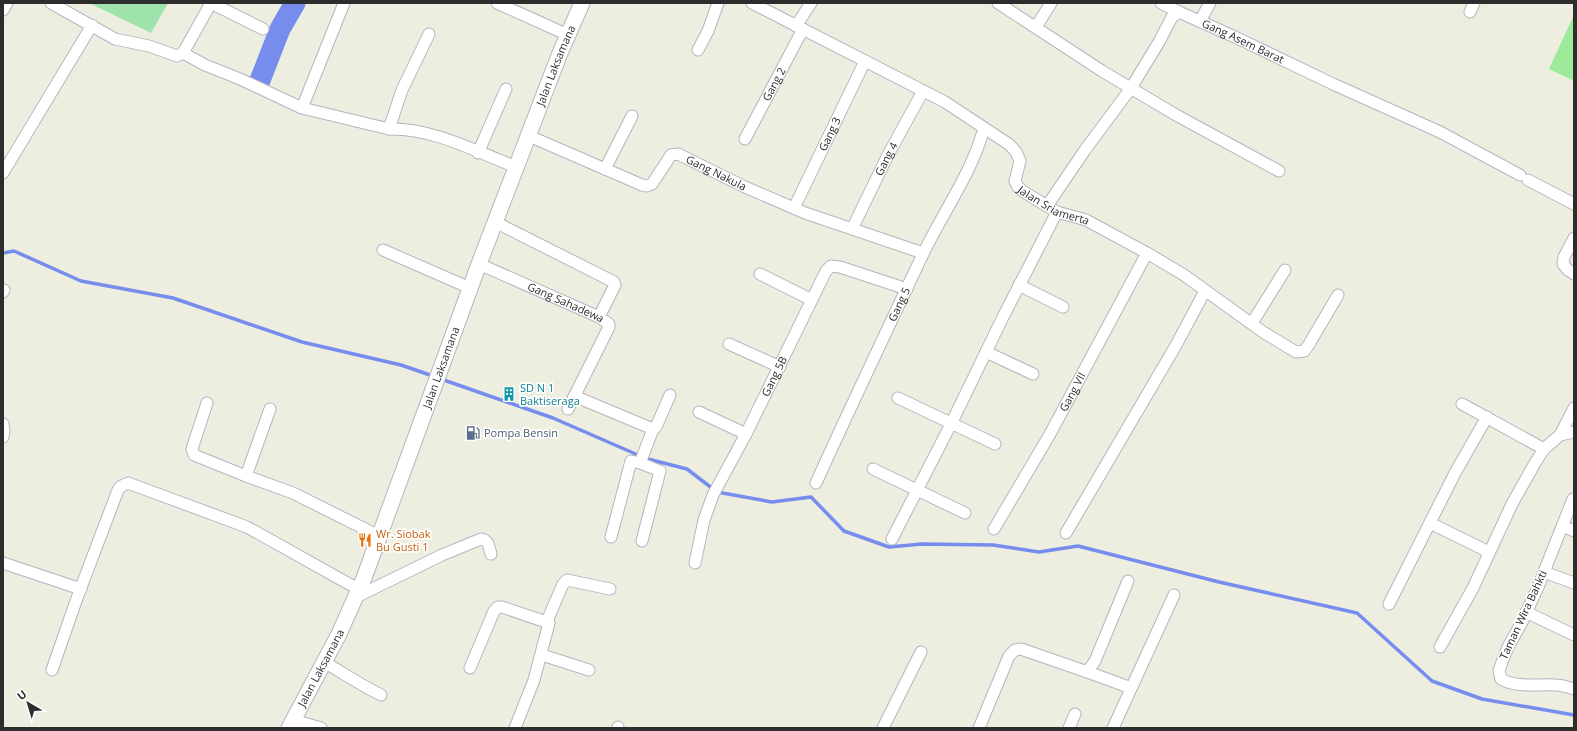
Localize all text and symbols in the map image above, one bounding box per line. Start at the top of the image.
street label: Gang Asem Barat [1200,15,1287,67]
street label: Jalan Laksamana [532,23,578,109]
street label: Gang 2 [758,64,789,103]
street label: Gang 3 [815,114,844,153]
street label: Gang 4 [871,139,901,178]
street label: Gang Nakula [684,151,749,194]
street label: Jalan Sriamerta [1014,181,1093,228]
street label: Gang Sahadewa [525,278,608,326]
street label: Gang 5 [884,285,913,324]
street label: Jalan Laksamana [418,324,462,411]
street label: Gang 5B [758,354,790,399]
street label: Gang VII [1055,369,1089,414]
place label: SD N 1 Baktiseraga [520,380,580,408]
building icon: SD N 1 Baktiseraga [501,386,517,402]
fuel station icon: Pompa Bensin [465,425,481,441]
place label: Pompa Bensin [484,425,558,440]
place label: Wr. Siobak Bu Gusti 1 [376,526,431,554]
restaurant icon: Wr. Siobak Bu Gusti 1 [357,532,373,548]
street label: Taman Wira Bahkti [1495,568,1550,662]
street label: Jalan Laksamana [293,627,347,710]
north arrow [8,683,48,723]
text: U [14,686,29,703]

